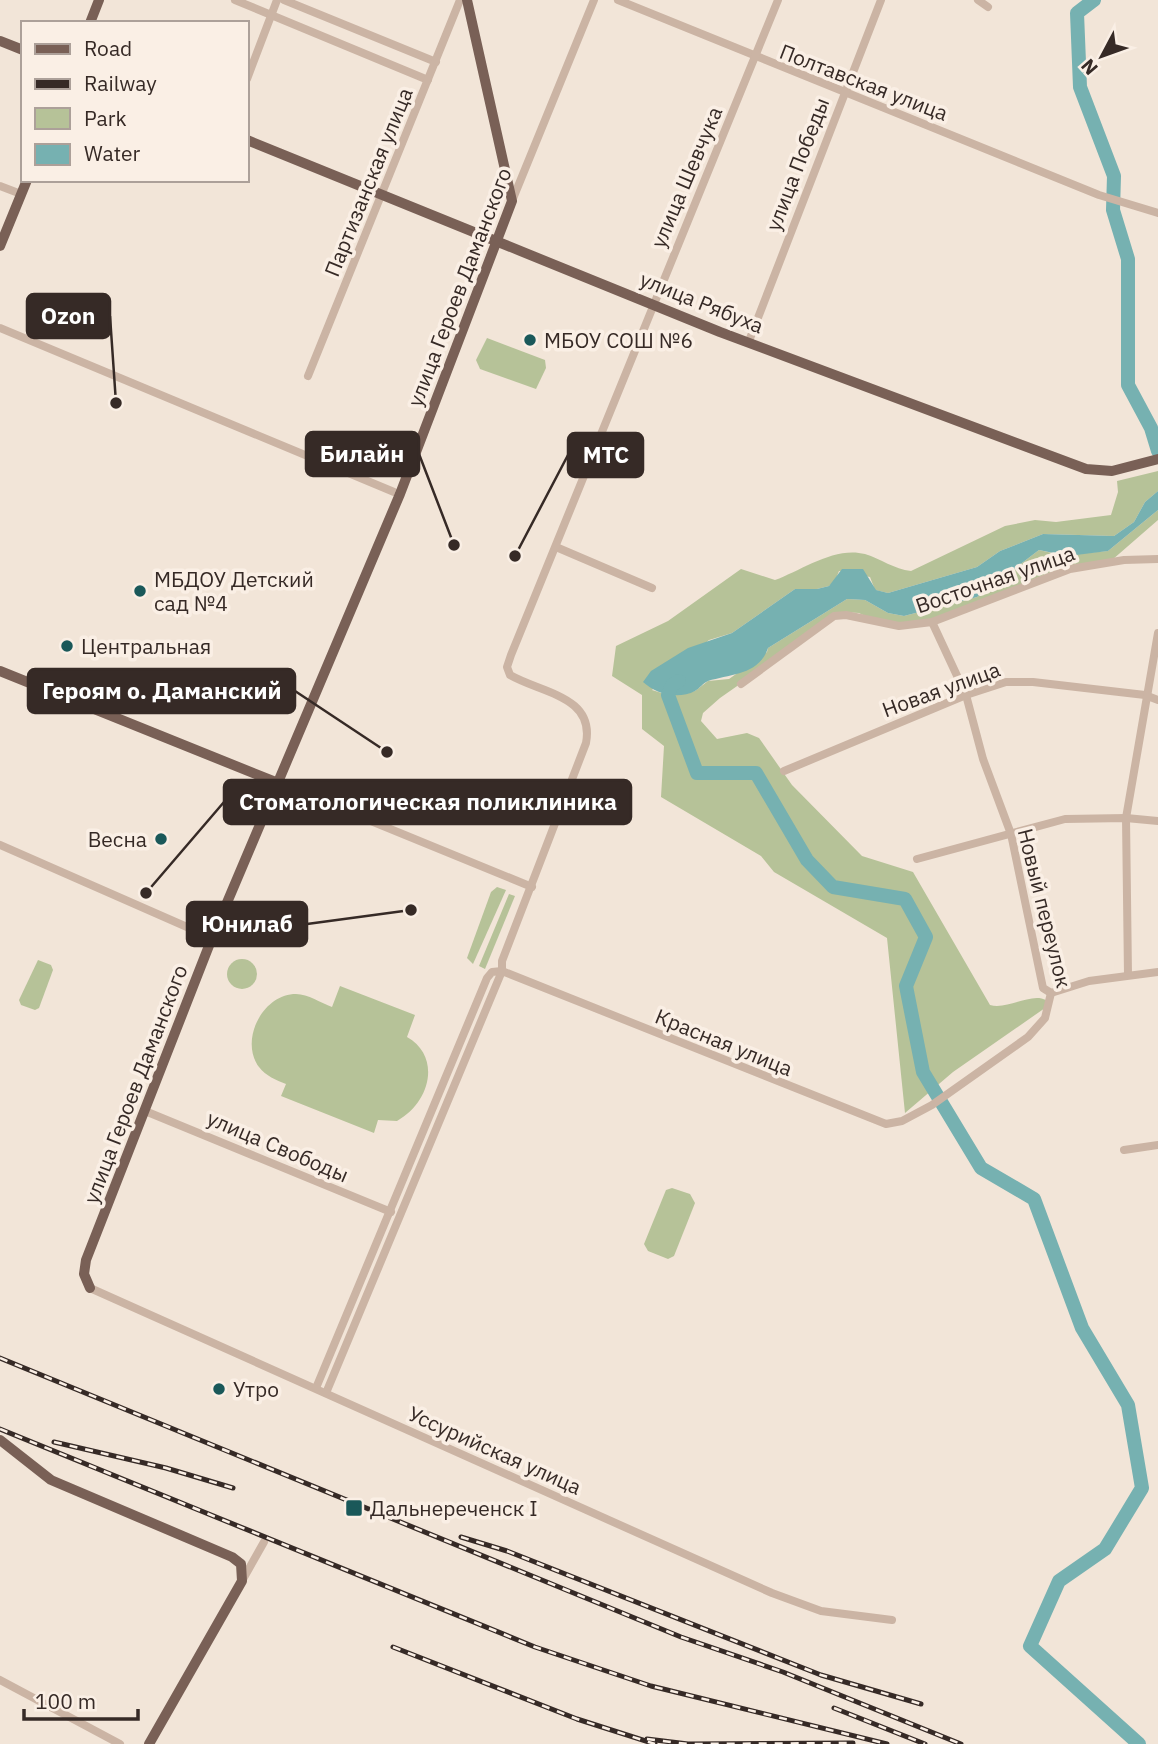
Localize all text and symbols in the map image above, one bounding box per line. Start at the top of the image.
legend [21,21,248,182]
north arrow [1067,21,1137,91]
text: Road [84,34,132,62]
street label: Полтавская улица [776,37,952,127]
text: N [1076,54,1103,80]
text: Railway [84,69,157,97]
street label: Партизанская улица [317,83,419,281]
street label: улица Победы [759,93,835,235]
street label: улица Шевчука [644,102,728,252]
text: Park [84,104,127,132]
text: Water [84,139,141,167]
street label: улица Героев Даманского [400,164,518,410]
street label: улица Рябуха [636,264,768,340]
callout: Ozon [27,294,110,338]
text: Ozon [41,300,95,330]
place label: МБОУ СОШ №6 [544,326,693,354]
marker: МБОУ СОШ №6 [522,332,538,348]
callout: Билайн [306,432,419,476]
callout: МТС [568,433,643,477]
text: Билайн [320,438,404,468]
text: МТС [583,439,629,469]
street label: Восточная улица [912,539,1078,619]
place label: МБДОУ Детский сад №4 [154,565,314,617]
marker: МБДОУ Детский сад №4 [132,583,148,599]
place label: Центральная [81,632,211,660]
marker: Центральная [59,638,75,654]
street label: Новая улица [878,655,1004,723]
callout: Героям о. Даманский [28,669,295,713]
text: Героям о. Даманский [42,675,282,705]
callout: Стоматологическая поликлиника [224,780,631,824]
text: Стоматологическая поликлиника [239,786,617,816]
place label: Весна [88,825,147,853]
street label: Новый переулок [1012,825,1078,991]
marker: Весна [153,831,169,847]
callout: Юнилаб [187,902,307,946]
text: Юнилаб [201,908,293,938]
street label: улица Героев Даманского [76,961,194,1207]
street label: Красная улица [651,1002,797,1082]
street label: улица Свободы [203,1104,353,1188]
place label: Утро [233,1375,279,1403]
marker: Утро [211,1381,227,1397]
street label: Уссурийская улица [404,1399,586,1501]
place label: Дальнереченск I [370,1494,538,1522]
marker: Дальнереченск I [344,1498,364,1518]
scale bar [24,1678,138,1722]
text: 100 m [35,1687,96,1715]

